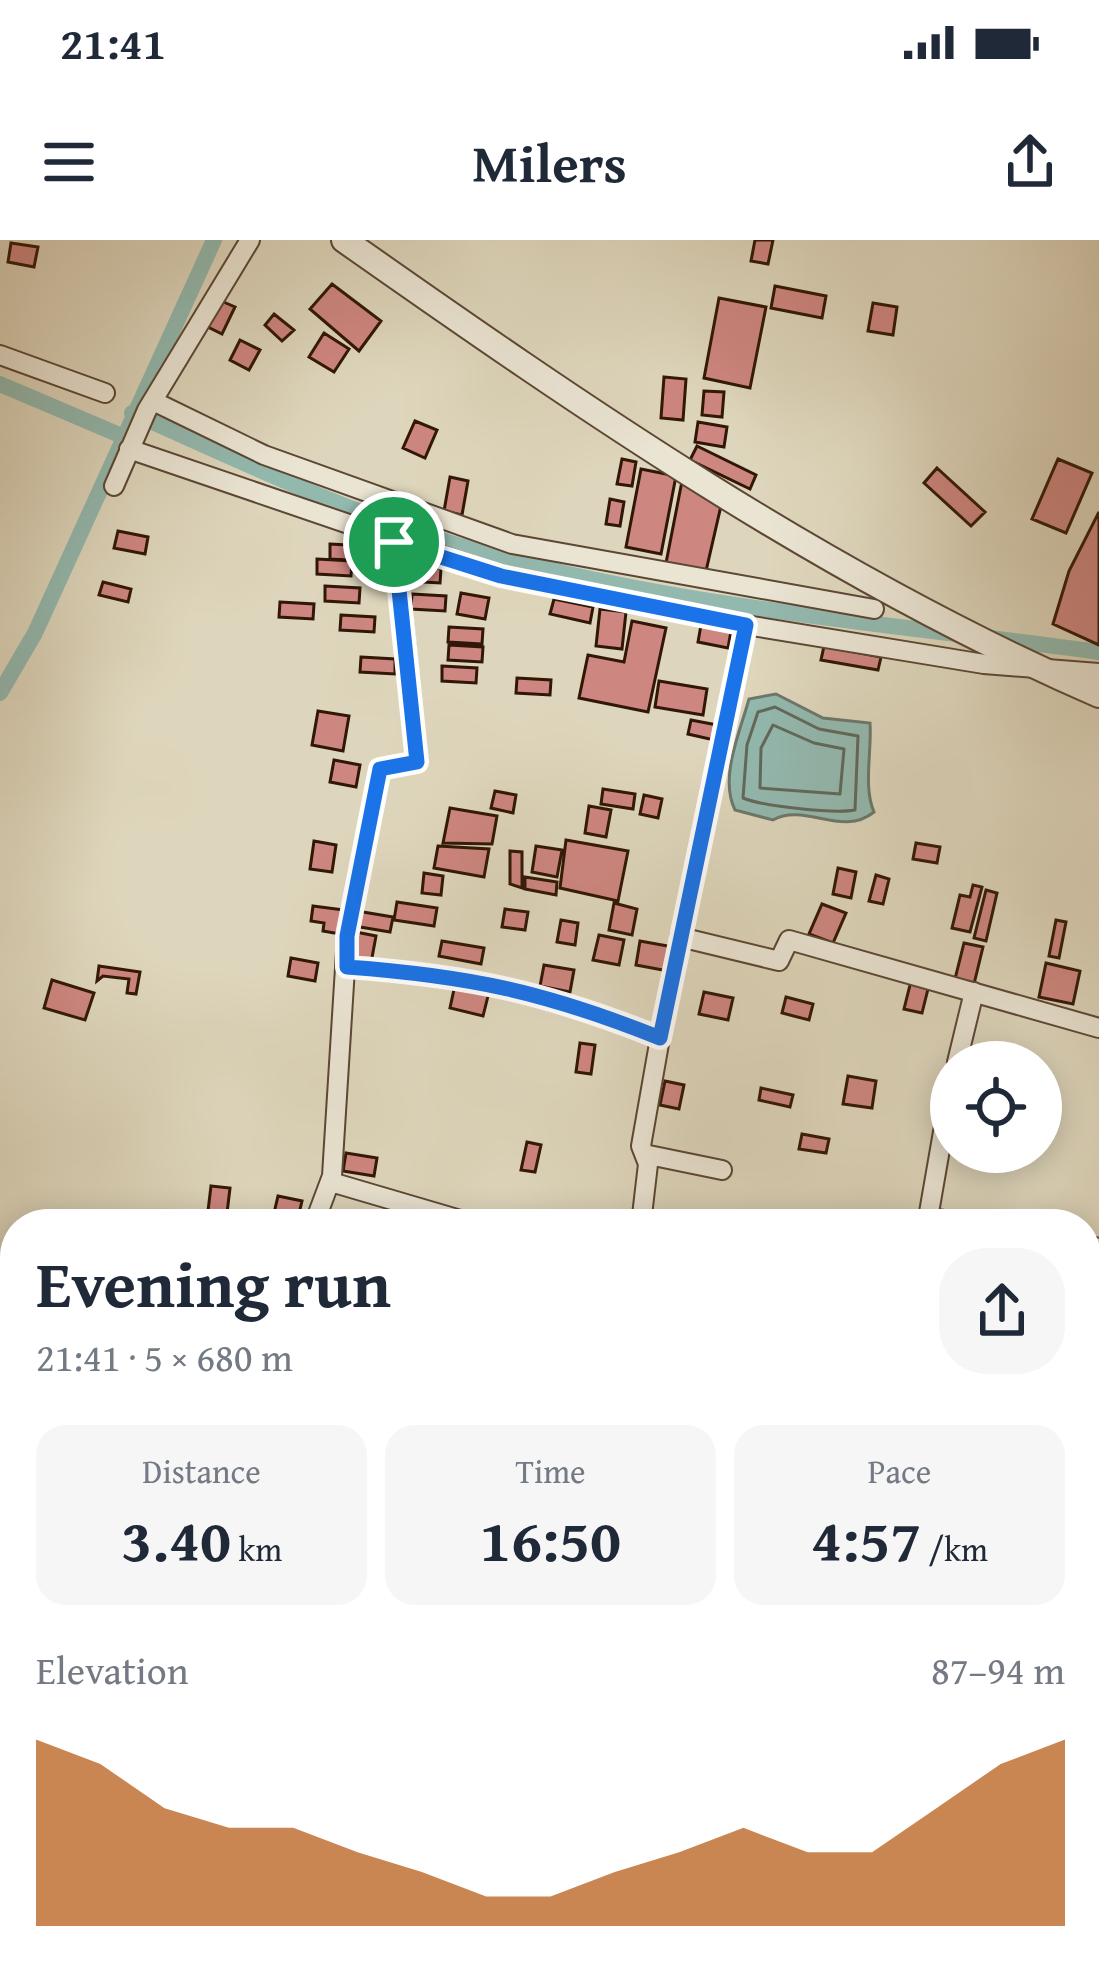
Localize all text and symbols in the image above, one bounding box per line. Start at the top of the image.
text: 21:41 [60,10,166,75]
text: Milers [472,123,627,202]
icon: menu [36,129,102,195]
icon: share [997,129,1063,195]
pin [343,491,445,593]
icon: arrive [361,509,427,575]
map controls [930,1041,1062,1173]
button: locate [930,1041,1062,1173]
text: Evening run [36,1234,391,1331]
button: share [939,1248,1065,1374]
text: 21:41 · 5 × 680 m [36,1328,293,1385]
text: Distance [142,1447,261,1495]
text: Time [515,1447,586,1495]
text: Pace [868,1447,931,1495]
text: 3.40 [121,1495,231,1583]
text: 16:50 [480,1495,621,1583]
text: 4:57 [811,1495,921,1583]
text: km [231,1525,282,1573]
text: /km [921,1525,988,1573]
text: Elevation [36,1641,189,1698]
text: 87–94 m [931,1641,1065,1698]

